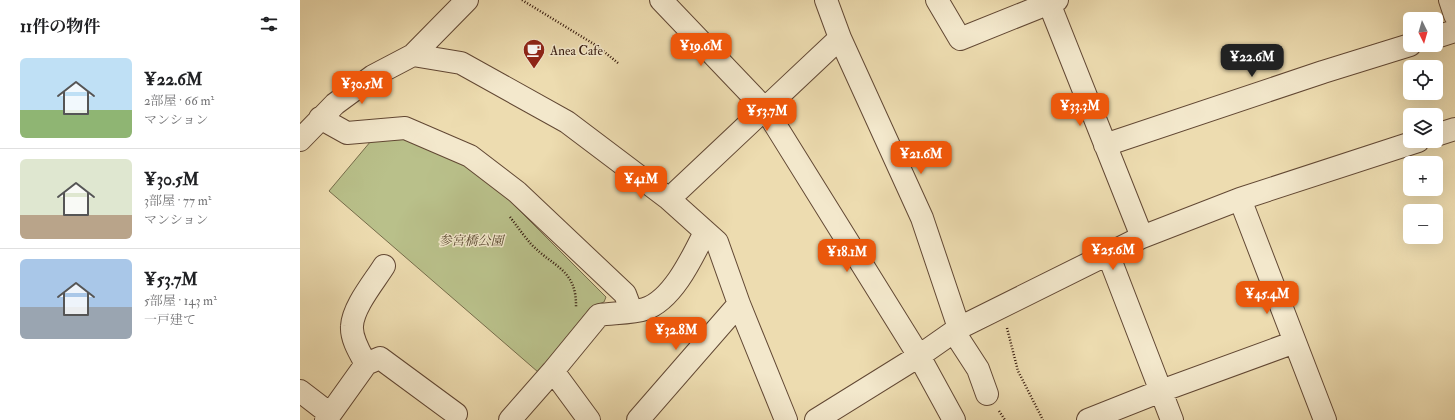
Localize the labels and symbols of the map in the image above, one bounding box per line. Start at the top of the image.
north arrow [1403,12,1443,52]
pin: ¥19.6M [668,33,734,67]
cafe icon: Anea Cafe [521,37,547,70]
place label: Anea Cafe [549,43,603,59]
pin: ¥22.6M [1219,44,1285,78]
pin: ¥30.5M [329,71,395,105]
pin: ¥33.3M [1047,93,1113,127]
pin: ¥53.7M [734,98,800,132]
pin: ¥21.6M [888,141,954,175]
pin: ¥41M [617,166,665,200]
park label: 参宮橋公園 [438,233,505,249]
pin: ¥25.6M [1080,237,1146,271]
pin: ¥18.1M [814,239,880,273]
pin: ¥45.4M [1234,281,1300,315]
pin: ¥32.8M [643,317,709,351]

